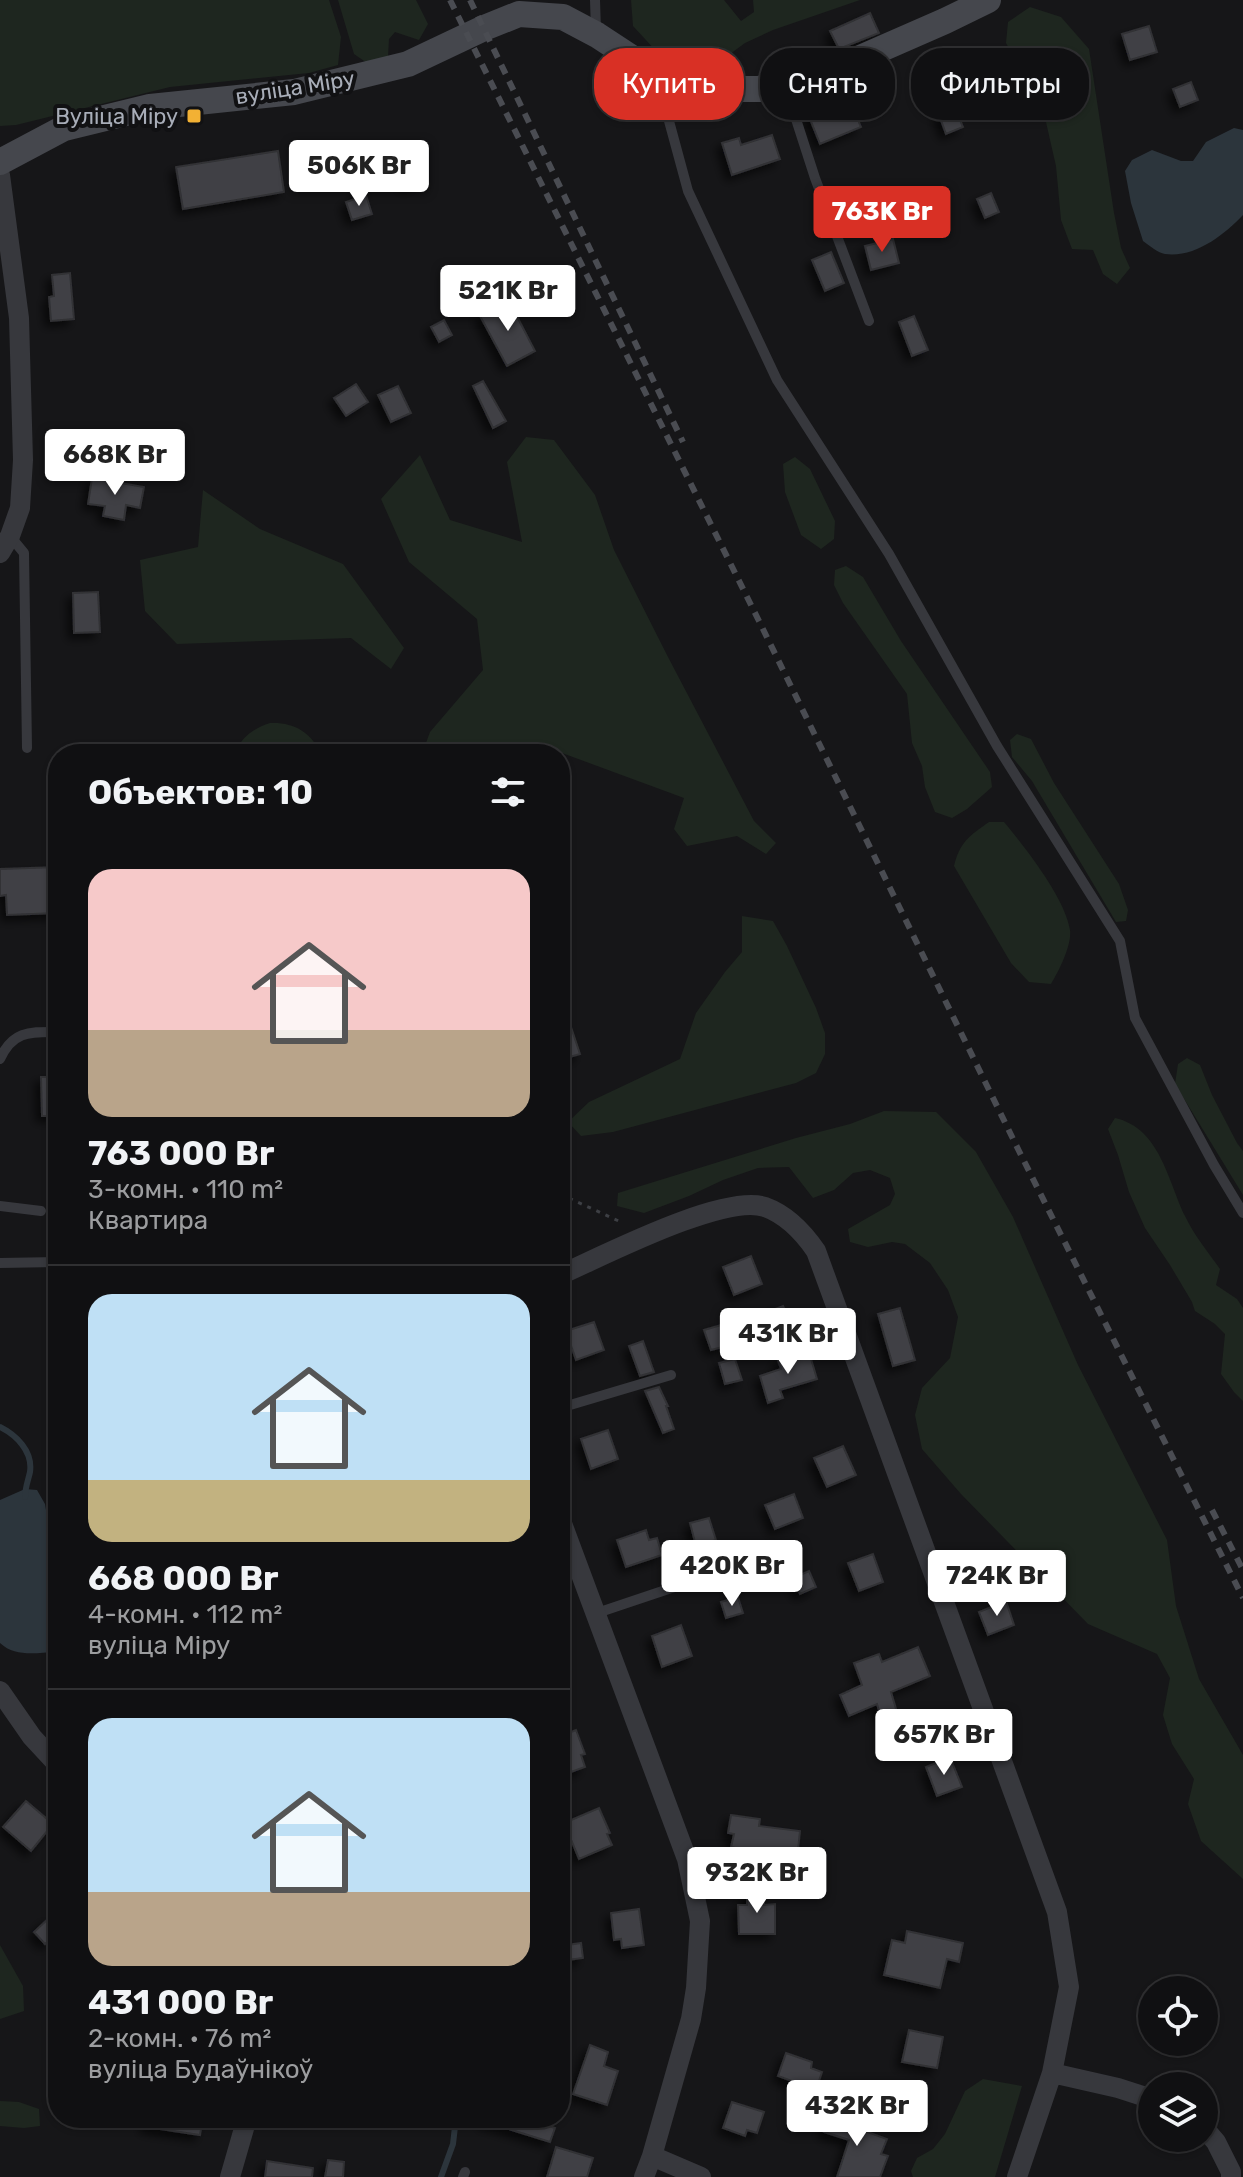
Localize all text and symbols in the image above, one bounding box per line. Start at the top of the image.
chip: Купить [594,48,744,120]
chip: Снять [760,48,895,120]
chip: Фильтры [911,48,1089,120]
street label: вуліца Міру [233,65,357,110]
place label: Вуліца Міру [55,103,178,130]
marker: Вуліца Міру [185,107,203,125]
pin: 506K Br [285,140,433,208]
text: 506K Br [307,150,411,181]
pin: 763K Br [808,186,956,254]
text: 763K Br [831,196,933,227]
pin: 521K Br [434,265,582,333]
text: 521K Br [458,275,558,306]
pin: 668K Br [41,429,189,497]
text: 668K Br [63,439,167,470]
icon: filters [486,770,530,814]
text: Объектов: 10 [88,772,313,813]
icon: home [237,921,381,1065]
text: 763 000 Br [88,1133,274,1174]
text: 3-комн. · 110 m² [88,1174,283,1205]
text: Квартира [88,1205,208,1236]
pin: 431K Br [714,1308,862,1376]
text: 431K Br [738,1318,838,1349]
icon: home [237,1346,381,1490]
pin: 420K Br [658,1540,806,1608]
text: 420K Br [679,1550,785,1581]
pin: 724K Br [923,1550,1071,1618]
text: 668 000 Br [88,1558,279,1599]
text: 724K Br [946,1560,1048,1591]
text: 4-комн. · 112 m² [88,1599,282,1630]
text: вуліца Міру [88,1630,230,1661]
pin: 657K Br [870,1709,1018,1777]
text: 657K Br [893,1719,995,1750]
icon: home [237,1770,381,1914]
pin: 932K Br [683,1847,831,1915]
text: 932K Br [705,1857,809,1888]
map controls [1138,1976,1218,2152]
button: locate [1138,1976,1218,2056]
text: 431 000 Br [88,1982,273,2023]
text: 2-комн. · 76 m² [88,2023,271,2054]
text: вуліца Будаўнікоў [88,2054,313,2085]
button: layers [1138,2072,1218,2152]
pin: 432K Br [783,2080,931,2148]
text: 432K Br [805,2090,909,2121]

